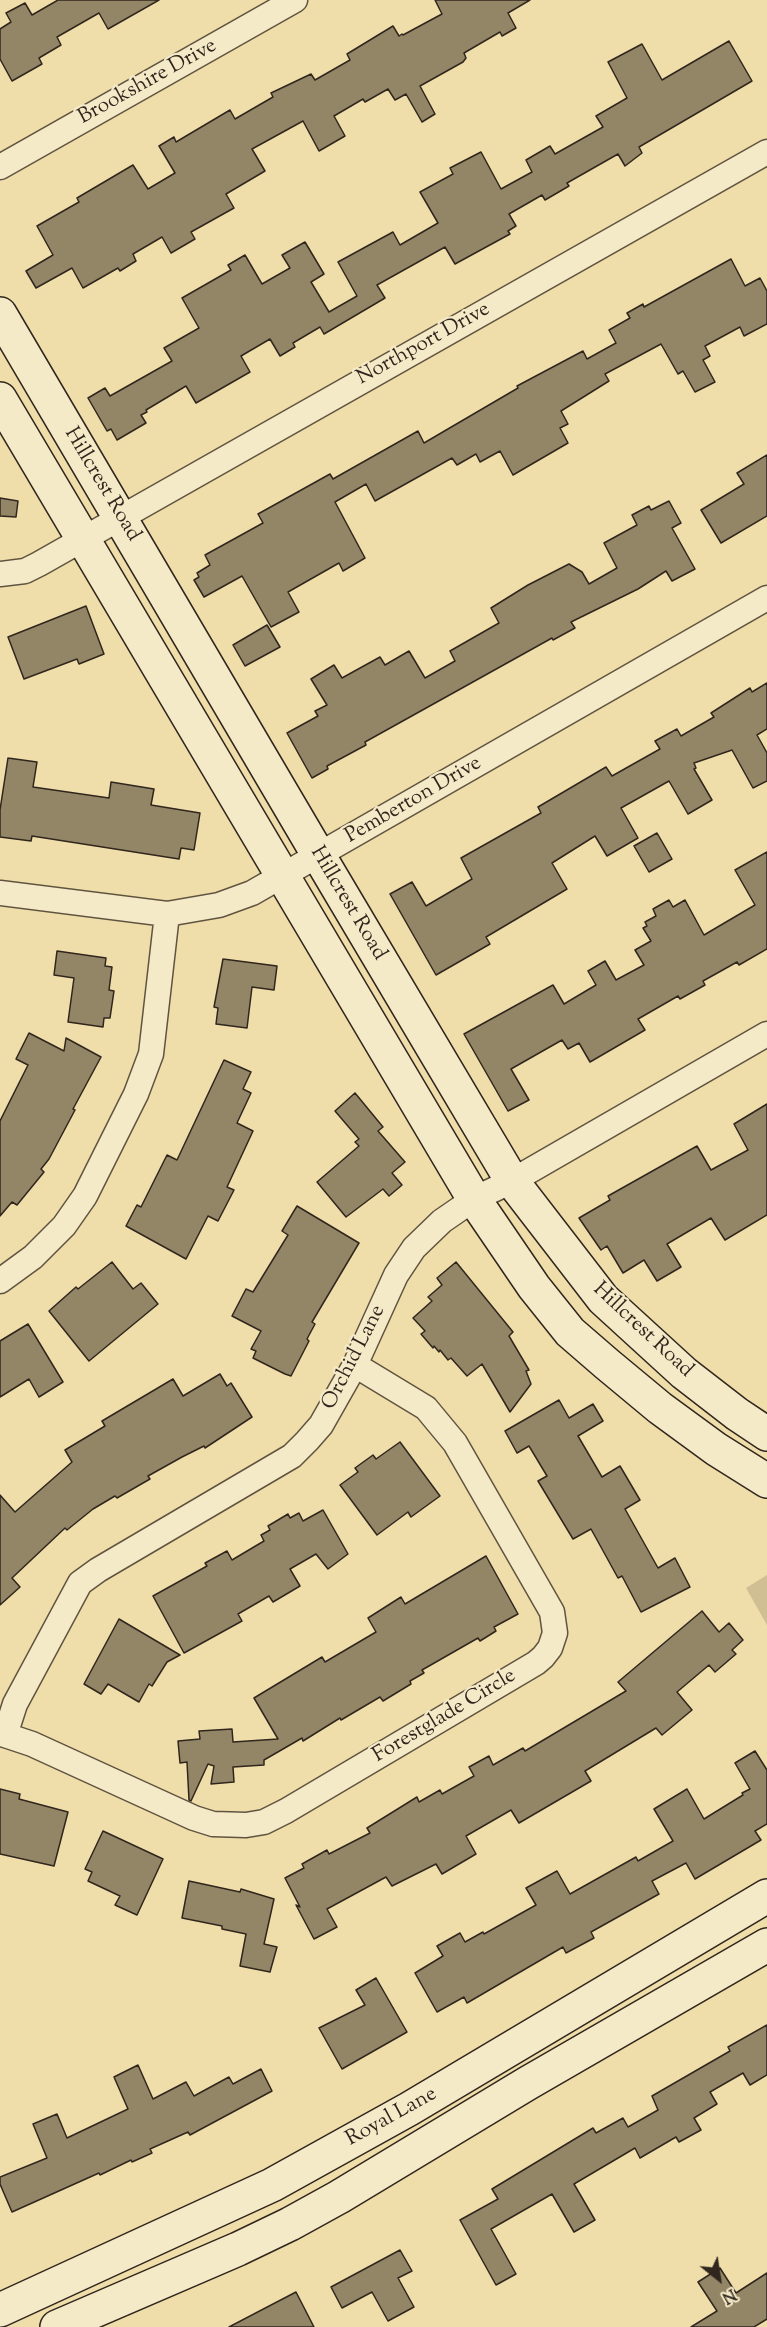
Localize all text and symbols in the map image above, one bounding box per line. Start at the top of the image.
street label: Brookshire Drive [74,35,222,131]
street label: Northport Drive [353,298,495,392]
street label: Hillcrest Road [57,424,145,546]
street label: Pemberton Drive [341,752,487,850]
street label: Hillcrest Road [303,843,391,965]
street label: Hillcrest Road [586,1278,698,1384]
street label: Orchid Lane [318,1301,392,1415]
street label: Forestglade Circle [369,1664,521,1770]
street label: Royal Lane [342,2083,442,2153]
north arrow [689,2249,749,2309]
text: N [717,2282,740,2308]

